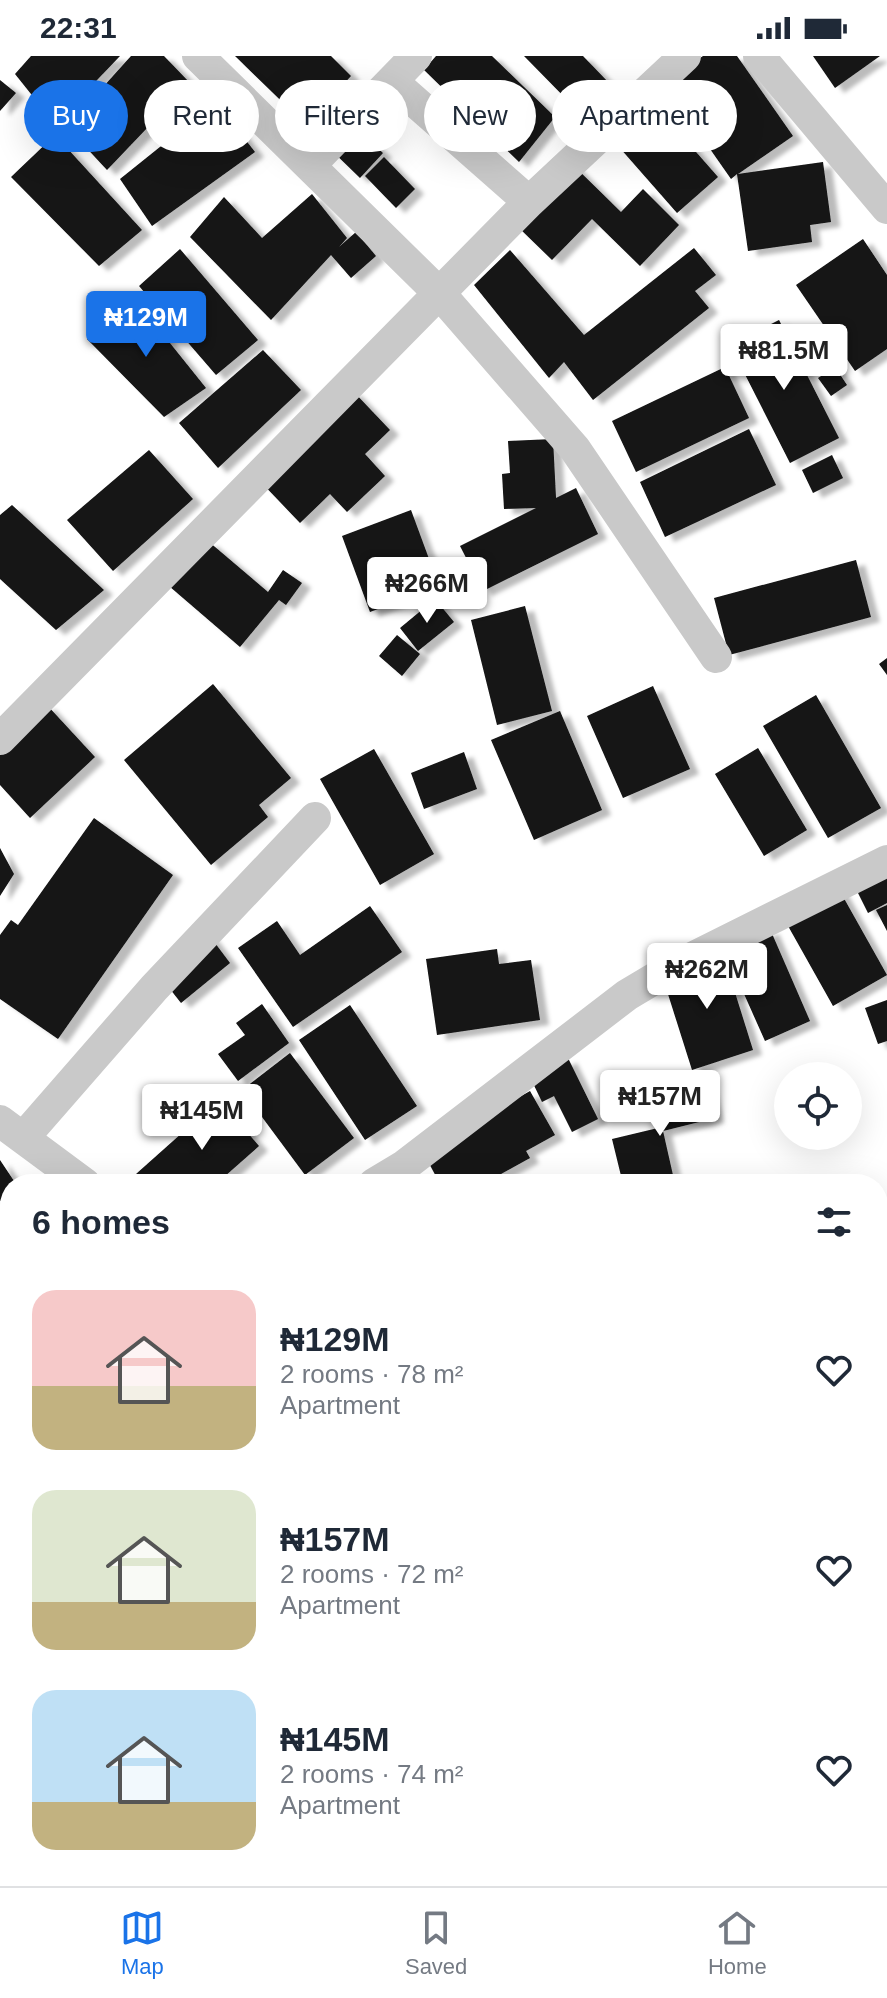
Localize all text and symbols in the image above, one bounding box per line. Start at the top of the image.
text: 22:31 [40,11,117,44]
chip: Buy [24,80,128,152]
chip: Rent [144,80,259,152]
chip: Filters [275,80,408,152]
chip: New [424,80,536,152]
chip: Apartment [552,80,737,152]
pin: ₦129M [90,291,202,359]
text: ₦129M [104,302,188,332]
pin: ₦81.5M [719,324,849,392]
text: ₦81.5M [738,335,830,365]
pin: ₦266M [371,557,483,625]
text: ₦266M [385,568,469,598]
pin: ₦262M [651,943,763,1011]
text: ₦262M [665,954,749,984]
map controls [774,1062,862,1150]
button: locate [774,1062,862,1150]
pin: ₦157M [604,1070,716,1138]
text: ₦157M [618,1081,702,1111]
pin: ₦145M [146,1084,258,1152]
text: ₦145M [160,1095,244,1125]
icon: filters [812,1200,856,1244]
text: 6 homes [32,1203,170,1241]
text: ₦129M [280,1320,390,1358]
icon: home [96,1322,192,1418]
icon: heart [812,1348,856,1392]
text: 2 rooms · 78 m² [280,1359,464,1389]
text: Apartment [280,1390,400,1420]
text: ₦157M [280,1520,390,1558]
icon: home [96,1522,192,1618]
icon: heart [812,1548,856,1592]
text: 2 rooms · 72 m² [280,1559,464,1589]
text: Apartment [280,1590,400,1620]
text: ₦145M [280,1720,390,1758]
icon: home [96,1722,192,1818]
icon: heart [812,1748,856,1792]
text: 2 rooms · 74 m² [280,1759,464,1789]
text: Apartment [280,1790,400,1820]
tab: Map [120,1906,164,1980]
tab: Saved [405,1906,467,1980]
tab: Home [708,1906,767,1980]

